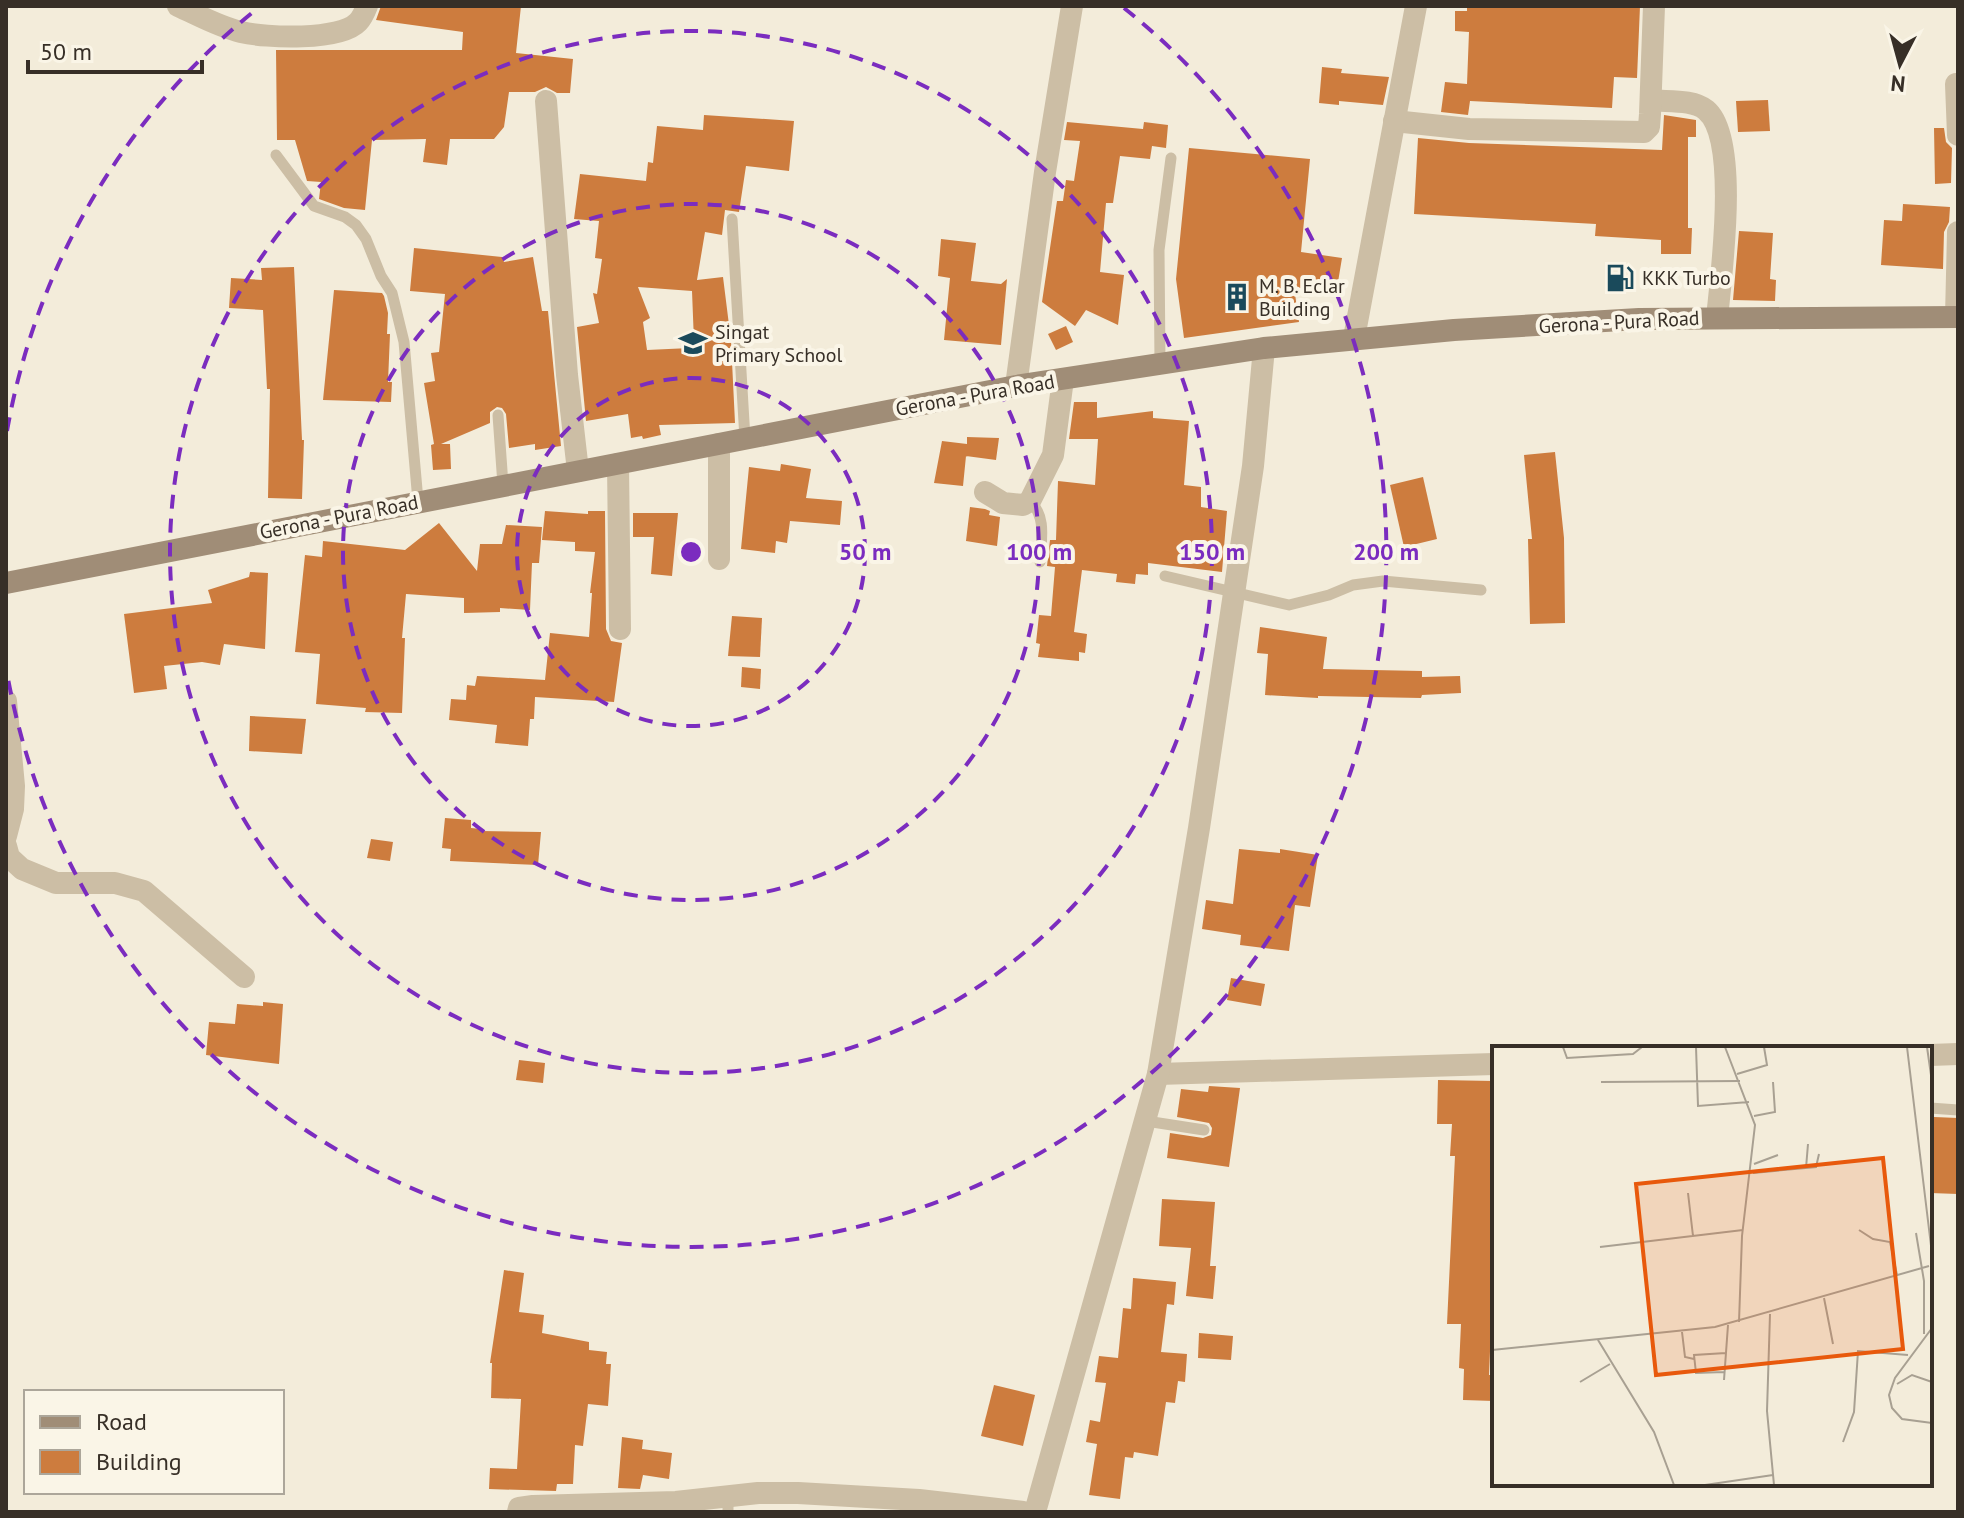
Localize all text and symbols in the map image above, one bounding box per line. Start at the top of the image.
scale bar [28,24,202,74]
north arrow [1860,24,1940,104]
text: 50 m [40,36,92,67]
text: N [1889,69,1907,99]
fuel station icon: KKK Turbo [1605,263,1635,293]
place label: KKK Turbo [1642,265,1731,291]
place label: M. B. Eclar Building [1259,273,1345,322]
building icon: M. B. Eclar Building [1222,282,1252,312]
street label: Gerona - Pura Road [1538,305,1700,339]
place label: Singat Primary School [715,319,843,368]
school or university icon: Singat Primary School [678,328,708,358]
street label: Gerona - Pura Road [893,368,1057,422]
street label: Gerona - Pura Road [257,489,421,545]
text: 50 m [839,536,891,567]
text: 100 m [1006,536,1072,567]
text: 150 m [1179,536,1245,567]
text: 200 m [1353,536,1419,567]
centre of rings [677,538,705,566]
inset map [1492,1046,1932,1486]
legend [24,1390,284,1494]
text: Road [96,1406,147,1437]
text: Building [96,1446,182,1477]

